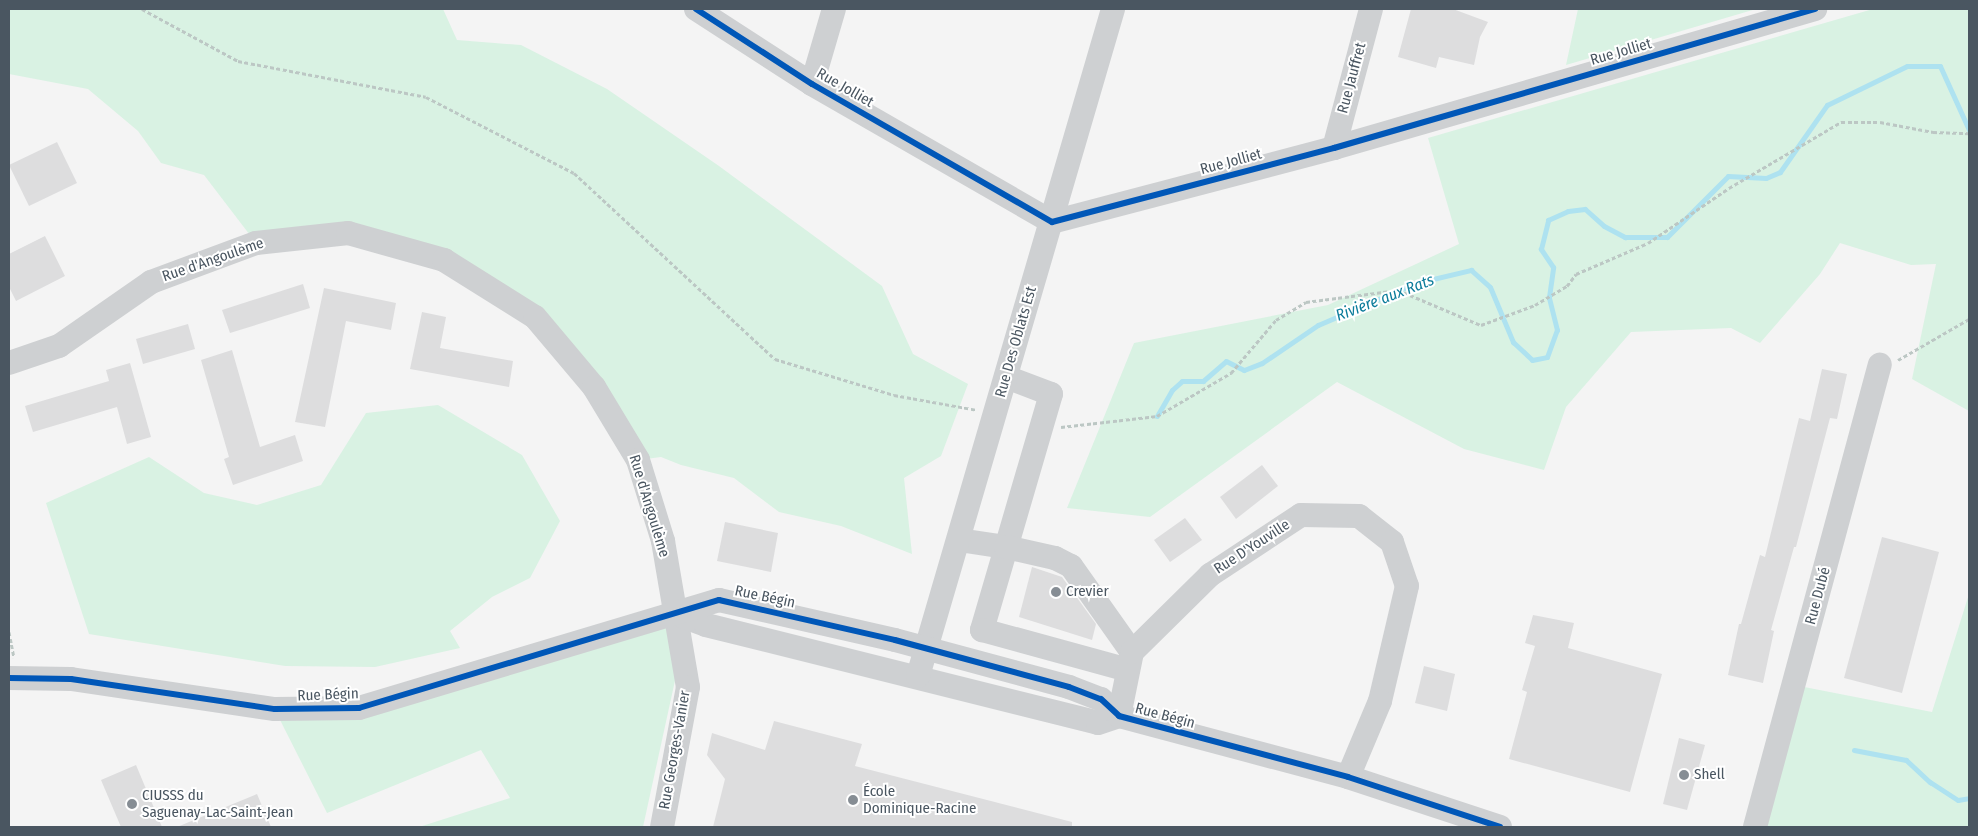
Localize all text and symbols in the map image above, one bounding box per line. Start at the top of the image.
street label: Rue Jolliet [1588,35,1654,69]
street label: Rue Jauffret [1334,41,1370,115]
street label: Rue Jolliet [813,64,877,112]
street label: Rue Jolliet [1198,145,1264,179]
street label: Rue d'Angoulème [160,234,266,286]
water label: Rivière aux Rats [1333,270,1437,326]
street label: Rue Des Oblats Est [992,284,1040,400]
street label: Rue d'Angoulème [625,453,673,559]
street label: Rue D'Youville [1211,516,1293,578]
street label: Rue Dubé [1802,565,1834,627]
street label: Rue Bégin [733,582,797,612]
place label: Crevier [1066,583,1109,601]
marker: Crevier [1050,586,1062,598]
street label: Rue Bégin [297,685,359,705]
street label: Rue Georges-Vanier [656,689,694,811]
street label: Rue Bégin [1133,699,1197,733]
place label: Shell [1694,766,1725,784]
marker: Shell [1678,769,1690,781]
place label: École Dominique-Racine [863,782,976,817]
place label: CIUSSS du Saguenay-Lac-Saint-Jean [142,786,293,821]
marker: École Dominique-Racine [847,794,859,806]
marker: CIUSSS du Saguenay-Lac-Saint-Jean [126,798,138,810]

